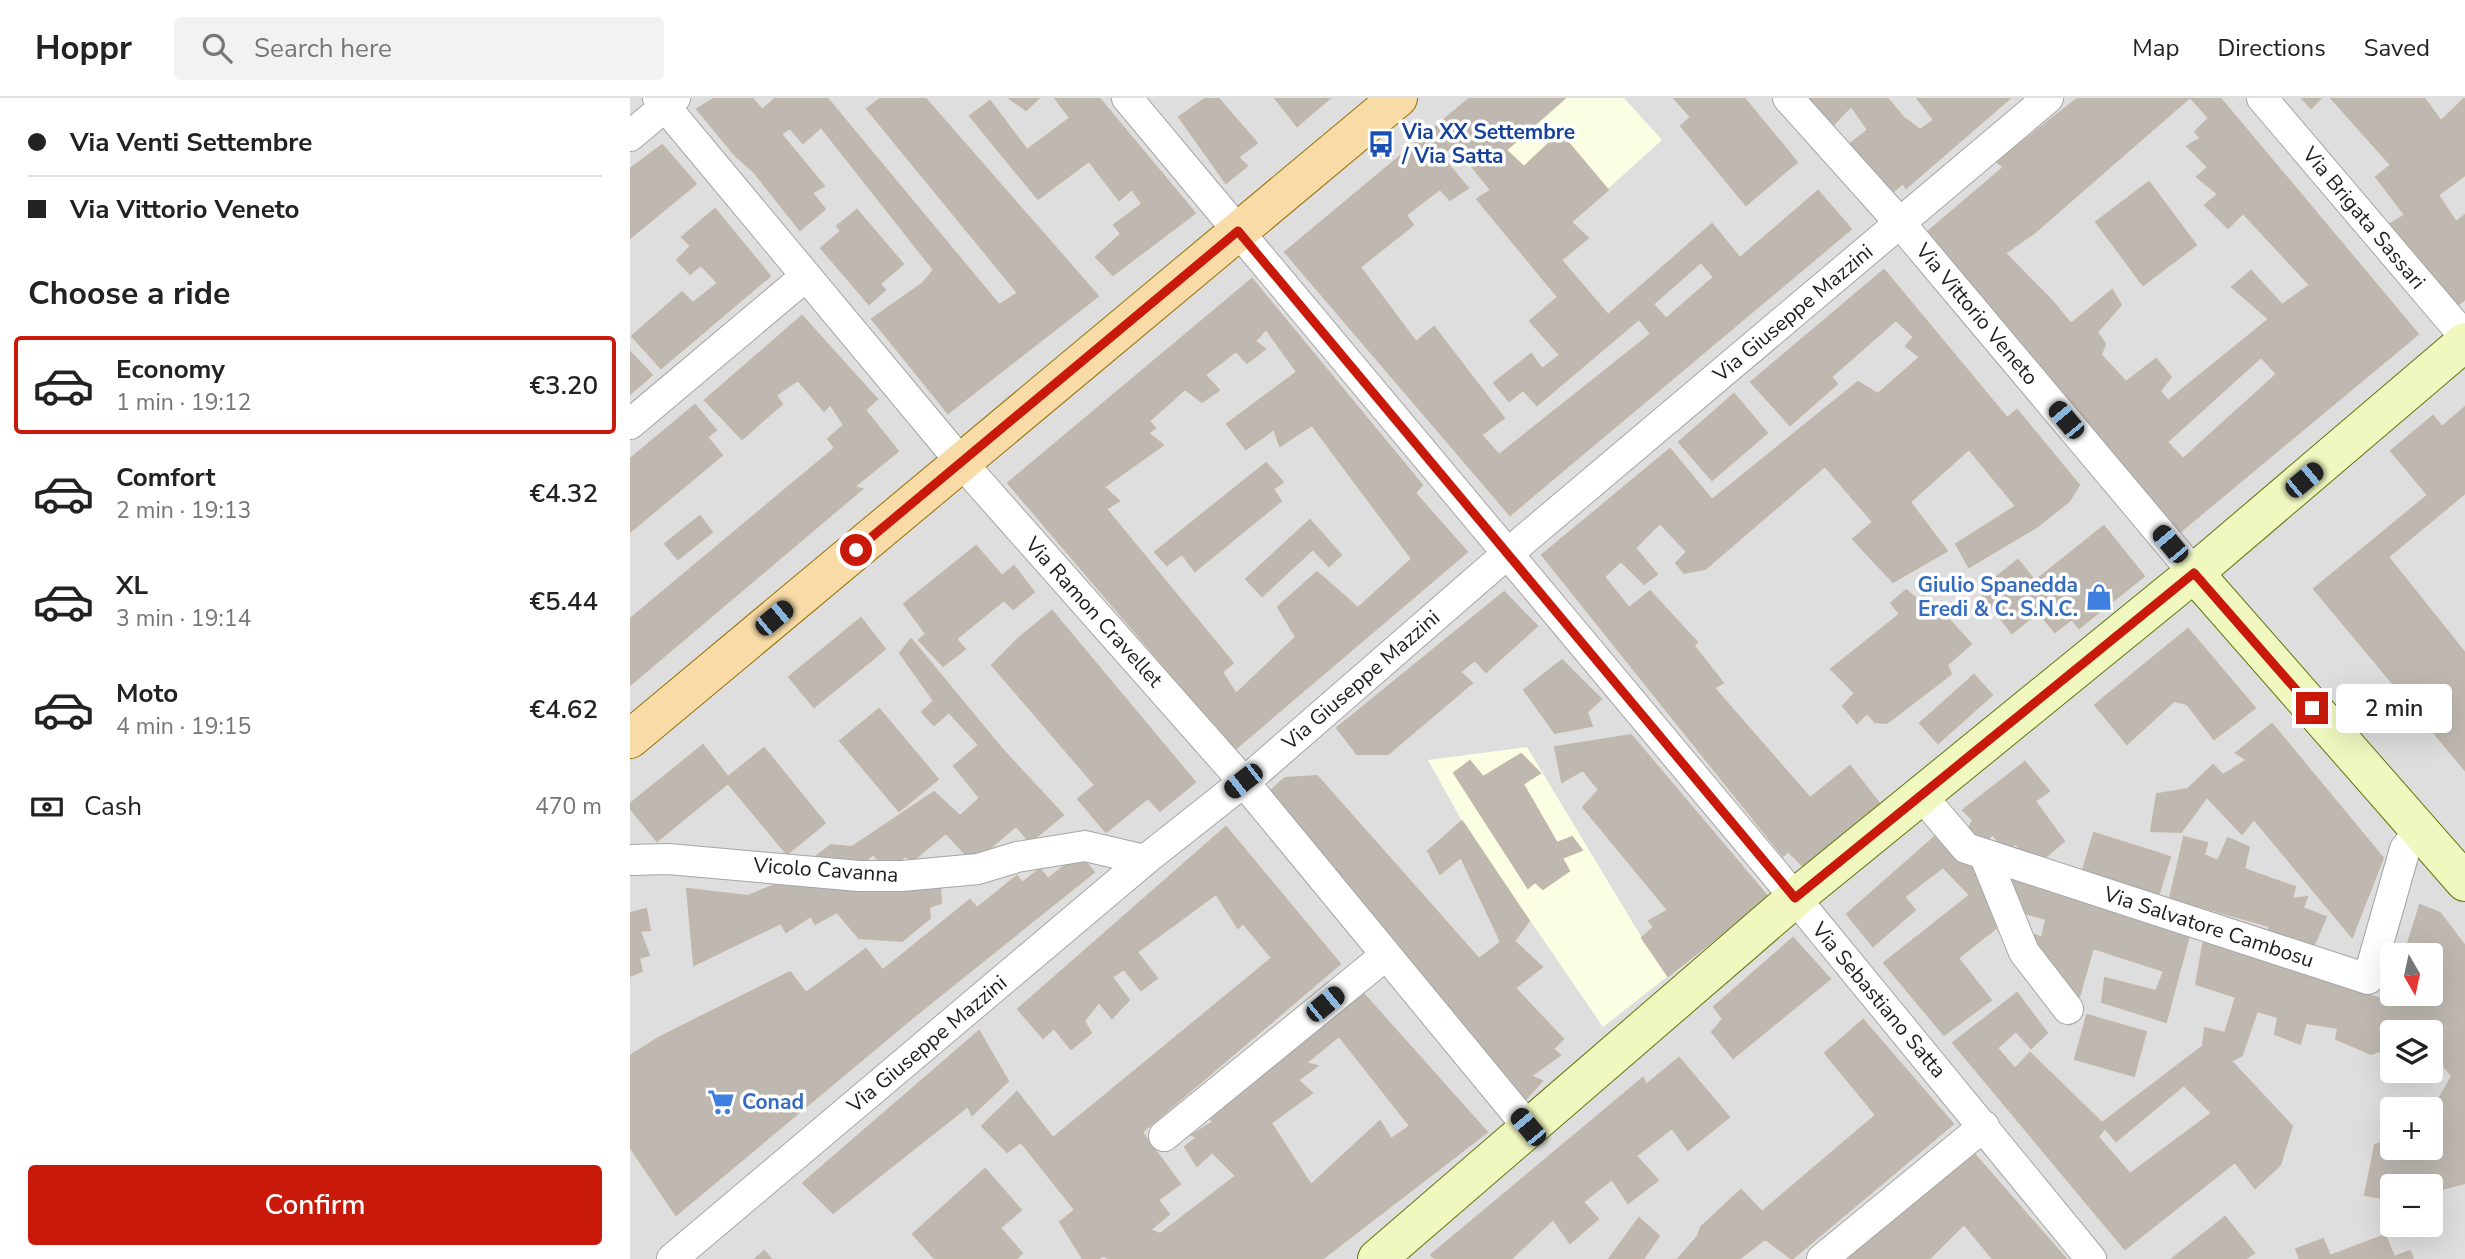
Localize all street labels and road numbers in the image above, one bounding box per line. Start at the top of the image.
street label: Via Brigata Sassari [2296,140,2432,295]
street label: Via Vittorio Veneto [1909,236,2045,391]
street label: Via Giuseppe Mazzini [1707,238,1879,389]
street label: Via Ramon Cravellet [1018,530,1169,694]
street label: Via Giuseppe Mazzini [1275,604,1446,757]
street label: Vicolo Cavanna [752,851,899,889]
street label: Via Salvatore Cambosu [2099,880,2318,974]
street label: Via Sebastiano Satta [1805,915,1952,1084]
street label: Via Giuseppe Mazzini [841,969,1013,1120]

